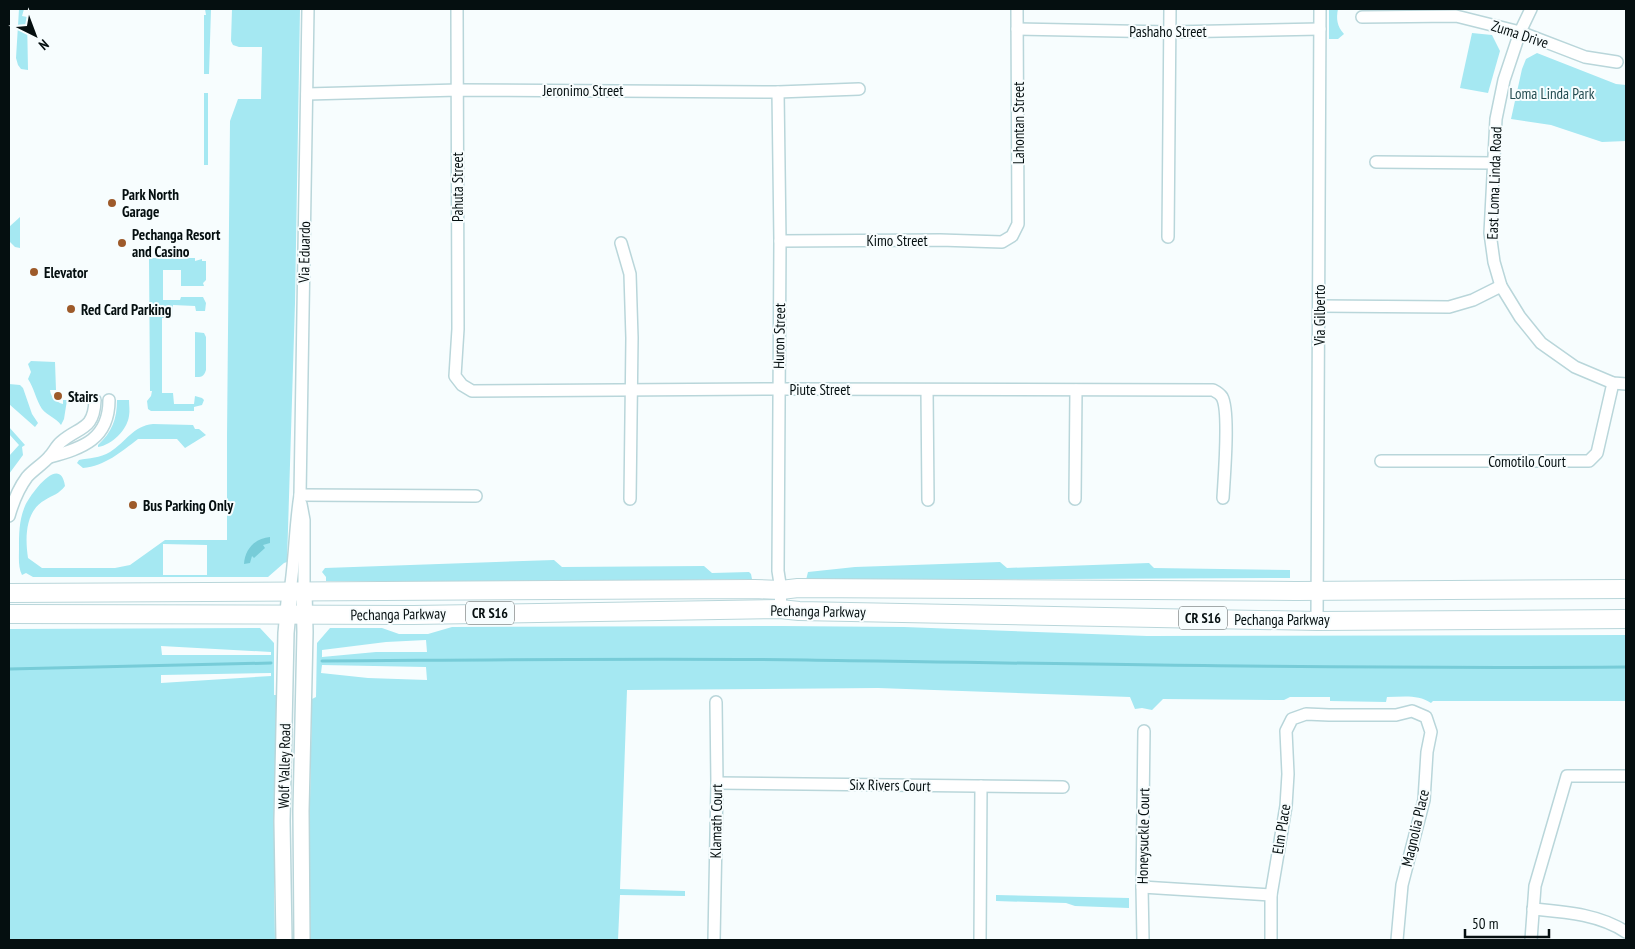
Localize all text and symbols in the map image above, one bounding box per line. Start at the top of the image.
north arrow [10,10,60,60]
street label: Zuma Drive [1489,16,1551,52]
street label: Pashaho Street [1129,22,1207,41]
text: N [35,35,53,54]
street label: Jeronimo Street [542,81,623,100]
street label: Lahontan Street [1009,82,1028,164]
park label: Loma Linda Park [1509,84,1595,103]
street label: East Loma Linda Road [1483,126,1505,240]
street label: Pahuta Street [448,152,467,222]
place label: Park North Garage [122,185,179,221]
marker: Park North Garage [106,197,118,209]
street label: Via Eduardo [294,221,314,284]
place label: Pechanga Resort and Casino [132,225,221,261]
street label: Kimo Street [866,231,928,250]
marker: Pechanga Resort and Casino [116,237,128,249]
place label: Elevator [44,263,89,282]
marker: Elevator [28,266,40,278]
street label: Via Gilberto [1310,284,1329,347]
place label: Red Card Parking [81,300,172,319]
marker: Red Card Parking [65,303,77,315]
street label: Huron Street [769,303,789,369]
street label: Piute Street [790,380,850,399]
place label: Stairs [68,387,98,406]
marker: Stairs [52,390,64,402]
street label: Comotilo Court [1488,452,1566,471]
place label: Bus Parking Only [143,496,234,515]
marker: Bus Parking Only [127,499,139,511]
street label: Pechanga Parkway [770,601,866,621]
road number: CR S16 [466,602,514,624]
street label: Pechanga Parkway [350,604,446,624]
road number: CR S16 [1179,606,1227,630]
street label: Pechanga Parkway [1234,610,1330,629]
street label: Wolf Valley Road [274,723,294,809]
street label: Six Rivers Court [849,775,931,795]
street label: Klamath Court [706,784,726,858]
street label: Honeysuckle Court [1133,788,1153,884]
street label: Magnolia Place [1397,788,1433,868]
street label: Elm Place [1268,803,1294,855]
scale bar [1465,906,1549,938]
text: 50 m [1472,914,1498,933]

